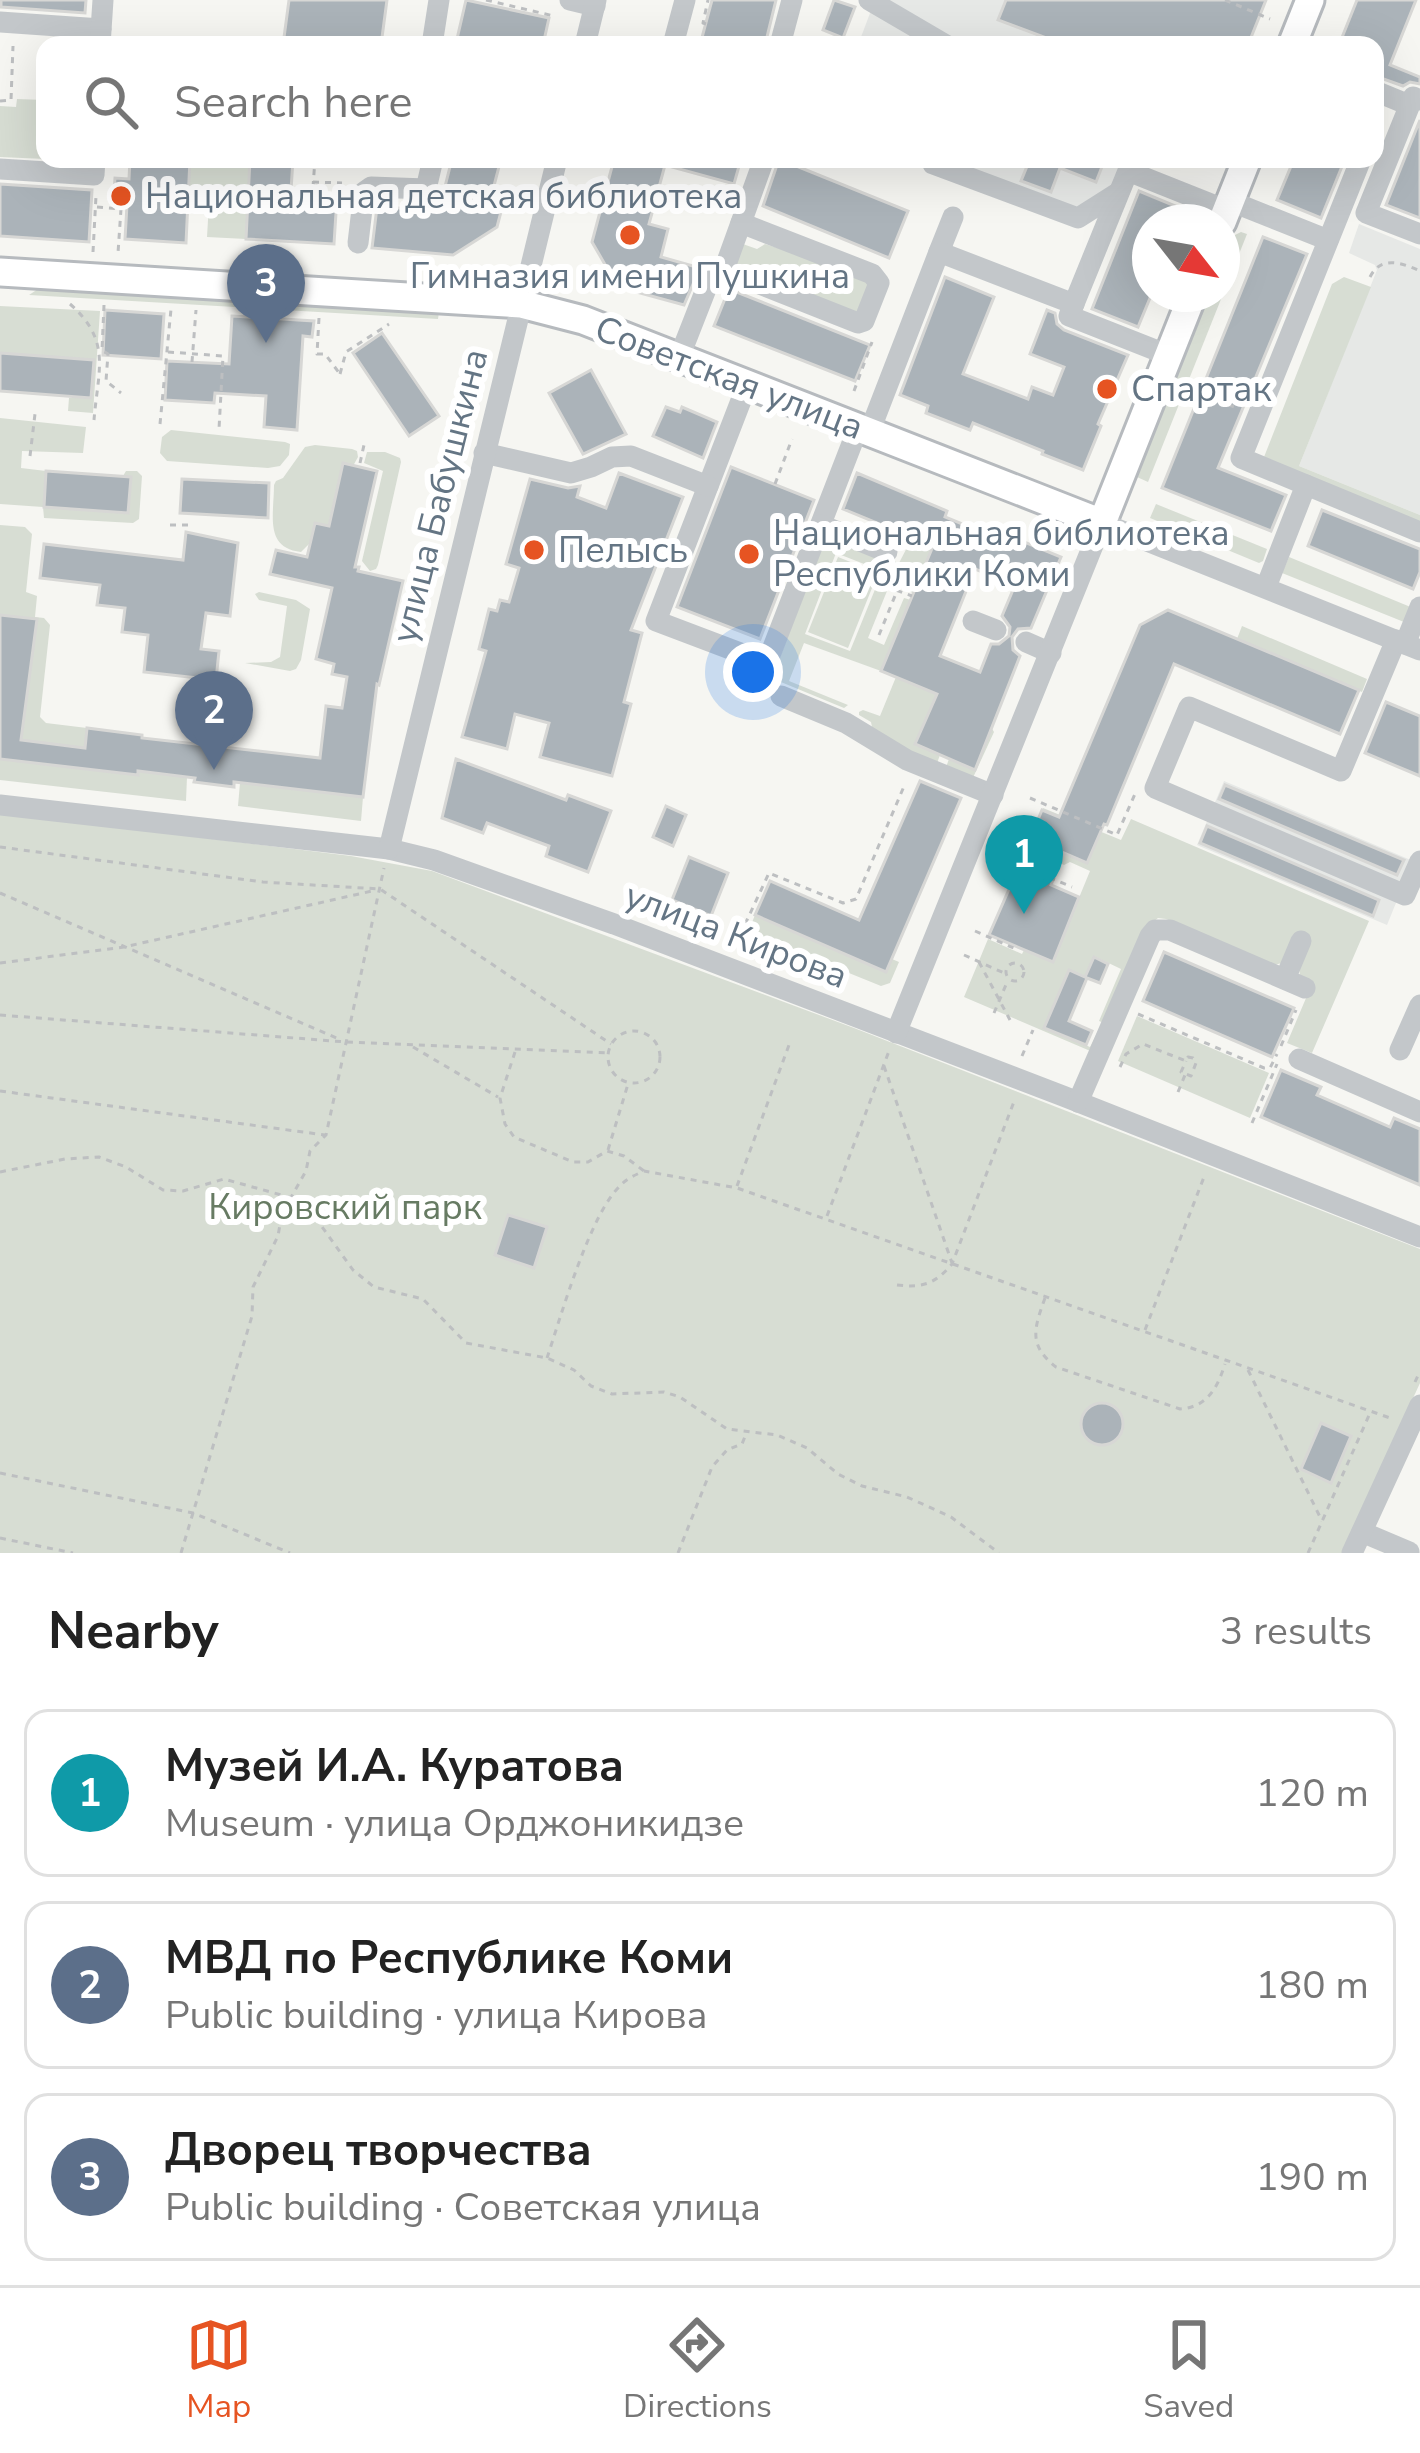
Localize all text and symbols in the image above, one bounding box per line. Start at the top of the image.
search box [36,36,1384,168]
icon: search [78,69,144,135]
text: Search here [174,72,413,133]
place label: Национальная детская библиотека [145,172,742,221]
marker: Национальная детская библиотека [108,183,134,209]
north arrow [1132,204,1240,312]
marker: Гимназия имени Пушкина [617,222,643,248]
pin: 3 [227,244,305,343]
place label: Гимназия имени Пушкина [410,252,850,301]
street label: Советская улица [588,304,870,452]
street label: улица Бабушкина [380,344,500,648]
place label: Спартак [1131,365,1271,414]
marker: Спартак [1094,376,1120,402]
place label: Национальная библиотека Республики Коми [773,509,1230,599]
place label: Пелысь [558,526,688,575]
marker: Пелысь [521,537,547,563]
marker: Национальная библиотека Республики Коми [736,541,762,567]
your location [723,642,783,702]
pin: 2 [175,671,253,770]
pin: 1 [985,815,1063,914]
street label: улица Кирова [618,871,854,1001]
park label: Кировский парк [208,1183,482,1232]
text: Nearby [48,1596,219,1666]
text: 3 results [1220,1605,1372,1658]
text: Музей И.А. Куратова [165,1736,624,1797]
text: 1 [78,1767,102,1820]
text: 120 m [1255,1767,1369,1820]
text: Museum · улица Орджоникидзе [165,1797,744,1850]
text: МВД по Республике Коми [165,1928,733,1989]
text: 2 [78,1959,102,2012]
text: 180 m [1255,1959,1369,2012]
text: Public building · улица Кирова [165,1989,708,2042]
text: Дворец творчества [165,2120,592,2181]
text: 3 [78,2151,102,2204]
text: 190 m [1255,2151,1369,2204]
text: Public building · Советская улица [165,2181,761,2234]
tab: Map [186,2312,252,2429]
tab: Directions [623,2312,772,2429]
tab: Saved [1143,2312,1234,2429]

